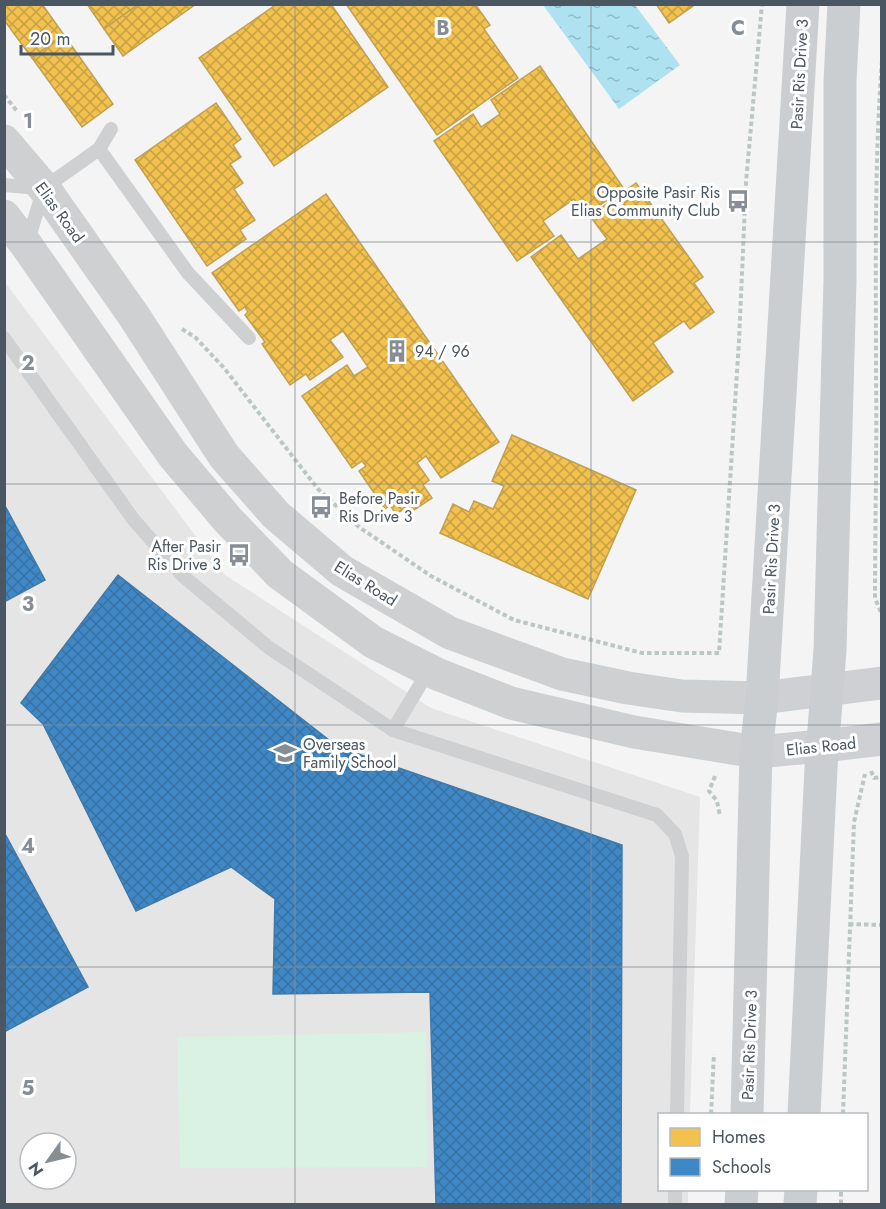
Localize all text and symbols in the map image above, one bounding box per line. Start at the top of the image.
text: B [436,14,450,43]
text: C [731,14,745,43]
scale bar [21,18,112,56]
street label: Pasir Ris Drive 3 [785,18,814,130]
text: 20 m [30,26,70,52]
text: 1 [23,107,33,136]
street label: Elias Road [30,177,90,247]
place label: Opposite Pasir Ris Elias Community Club [571,181,720,222]
bus stop icon: Opposite Pasir Ris Elias Community Club [725,188,751,214]
building icon: 94 / 96 [384,338,410,364]
place label: 94 / 96 [415,340,470,363]
text: 2 [21,349,35,378]
place label: Before Pasir Ris Drive 3 [339,487,420,528]
bus stop icon: Before Pasir Ris Drive 3 [308,494,334,520]
street label: Pasir Ris Drive 3 [757,503,786,615]
place label: After Pasir Ris Drive 3 [148,535,222,576]
bus stop icon: After Pasir Ris Drive 3 [226,542,252,568]
street label: Elias Road [330,555,402,612]
text: 3 [22,590,34,619]
street label: Elias Road [785,731,857,762]
place label: Overseas Family School [303,733,396,774]
school or university icon: Overseas Family School [272,740,298,766]
text: 4 [21,832,35,861]
street label: Pasir Ris Drive 3 [736,989,763,1101]
text: 5 [22,1074,35,1103]
legend [658,1113,868,1191]
text: Homes [712,1124,765,1150]
north arrow [18,1131,78,1191]
text: Schools [712,1154,771,1180]
text: N [23,1157,49,1181]

